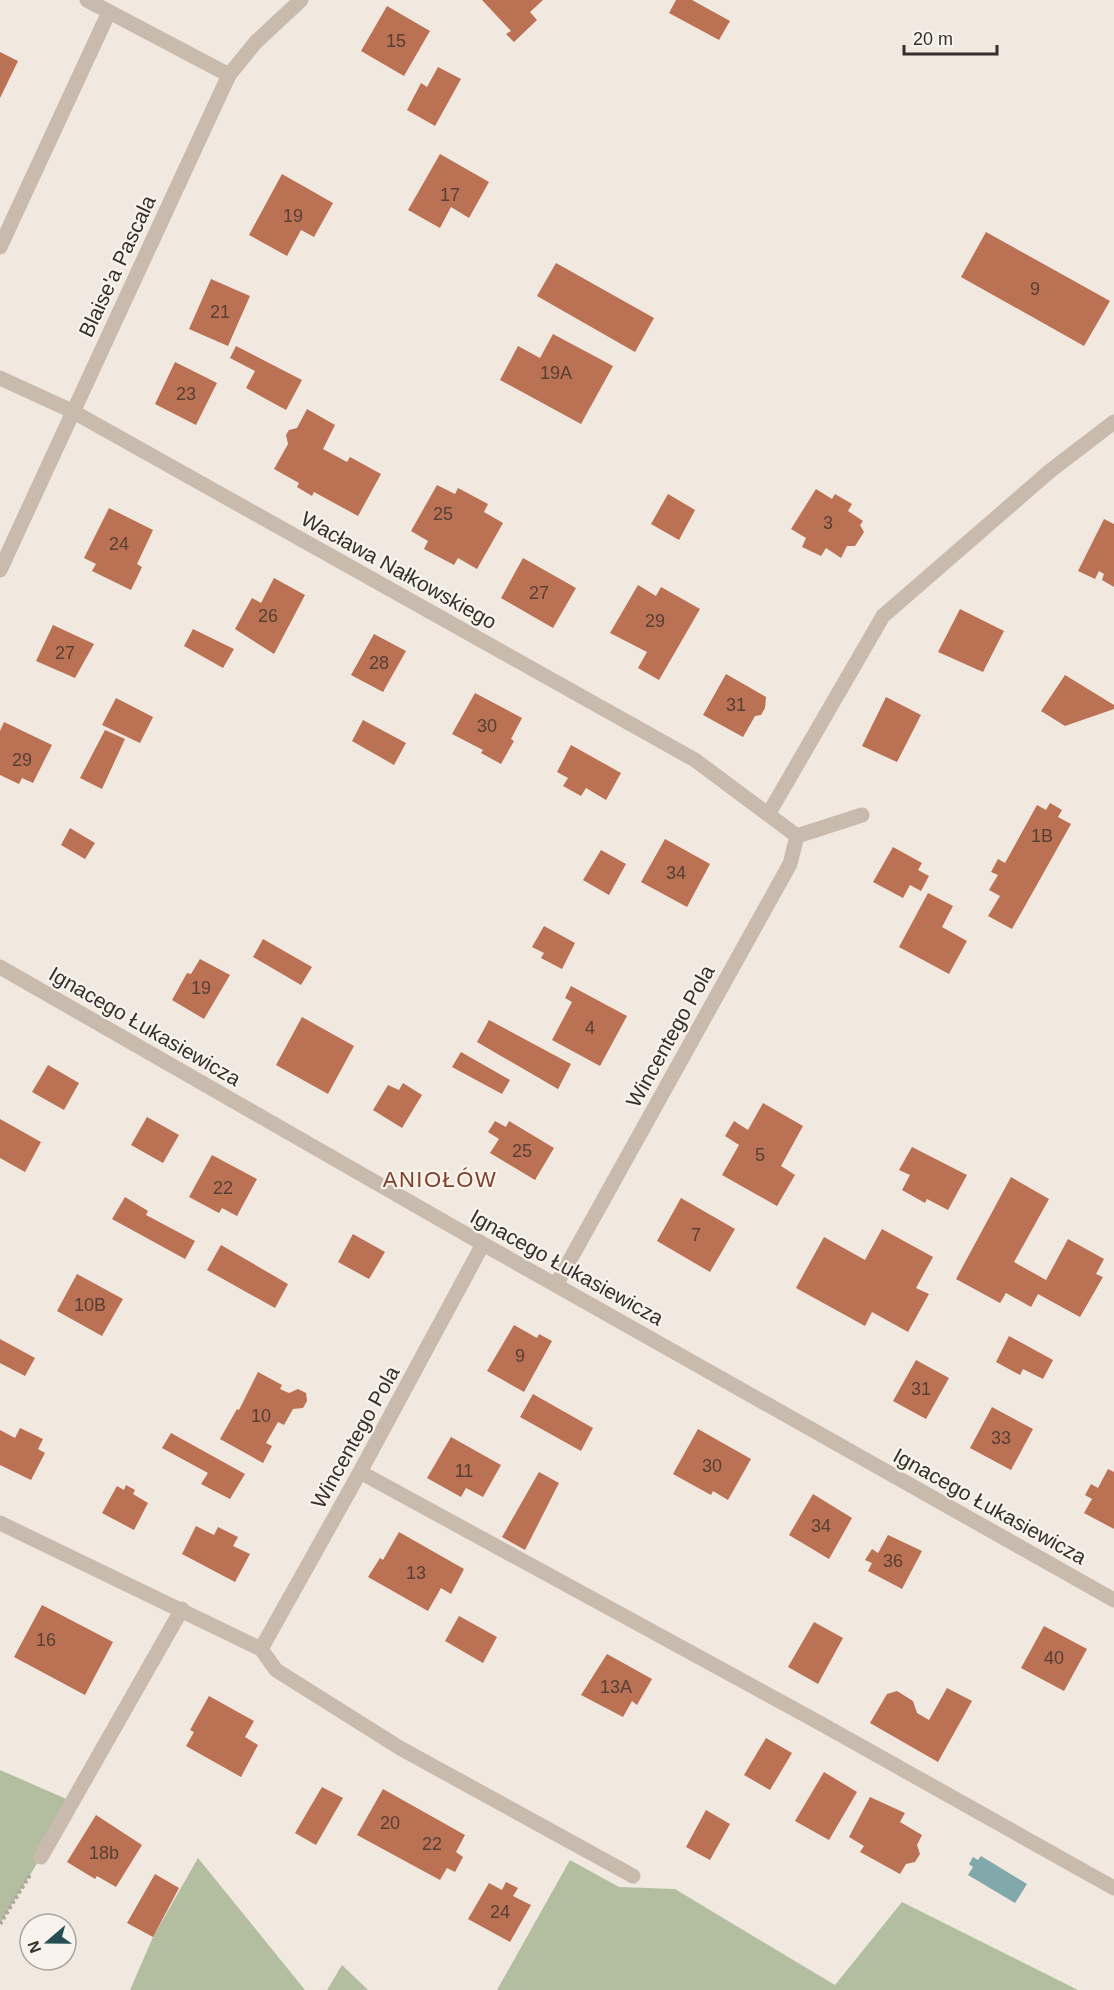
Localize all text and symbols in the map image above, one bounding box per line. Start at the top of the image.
scale bar [904,18,997,56]
text: 20 m [913,29,953,49]
house number: 15 [386,31,406,51]
house number: 17 [440,185,460,205]
street label: Blaise'a Pascala [74,191,160,340]
house number: 19 [283,206,303,226]
house number: 9 [1030,279,1040,299]
house number: 21 [210,302,230,322]
house number: 19A [540,363,572,383]
house number: 23 [176,384,196,404]
house number: 25 [433,504,453,524]
street label: Wacława Nałkowskiego [297,507,501,633]
house number: 3 [823,513,833,533]
house number: 24 [109,534,129,554]
house number: 27 [529,583,549,603]
house number: 26 [258,606,278,626]
house number: 29 [645,611,665,631]
house number: 27 [55,643,75,663]
house number: 28 [369,653,389,673]
house number: 31 [726,695,746,715]
house number: 30 [477,716,497,736]
house number: 29 [12,750,32,770]
house number: 1B [1031,826,1053,846]
house number: 34 [666,863,686,883]
street label: Wincentego Pola [621,961,719,1111]
street label: Ignacego Łukasiewicza [45,962,245,1090]
house number: 19 [191,978,211,998]
house number: 4 [585,1018,595,1038]
house number: 25 [512,1141,532,1161]
house number: 5 [755,1145,765,1165]
district label: ANIOŁÓW [383,1167,497,1192]
house number: 22 [213,1178,233,1198]
street label: Ignacego Łukasiewicza [466,1204,668,1330]
house number: 7 [691,1225,701,1245]
house number: 10B [74,1295,106,1315]
house number: 9 [515,1346,525,1366]
street label: Wincentego Pola [306,1362,404,1512]
house number: 31 [911,1379,931,1399]
house number: 10 [251,1406,271,1426]
house number: 33 [991,1428,1011,1448]
street label: Ignacego Łukasiewicza [889,1443,1091,1569]
house number: 30 [702,1456,722,1476]
house number: 11 [455,1461,473,1481]
house number: 34 [811,1516,831,1536]
house number: 36 [883,1551,903,1571]
house number: 13 [406,1563,426,1583]
house number: 16 [36,1630,56,1650]
house number: 40 [1044,1648,1064,1668]
house number: 13A [600,1677,632,1697]
house number: 20 [380,1813,400,1833]
house number: 22 [422,1834,442,1854]
house number: 18b [89,1843,119,1863]
house number: 24 [490,1902,510,1922]
north arrow [18,1912,78,1972]
text: N [24,1939,44,1955]

